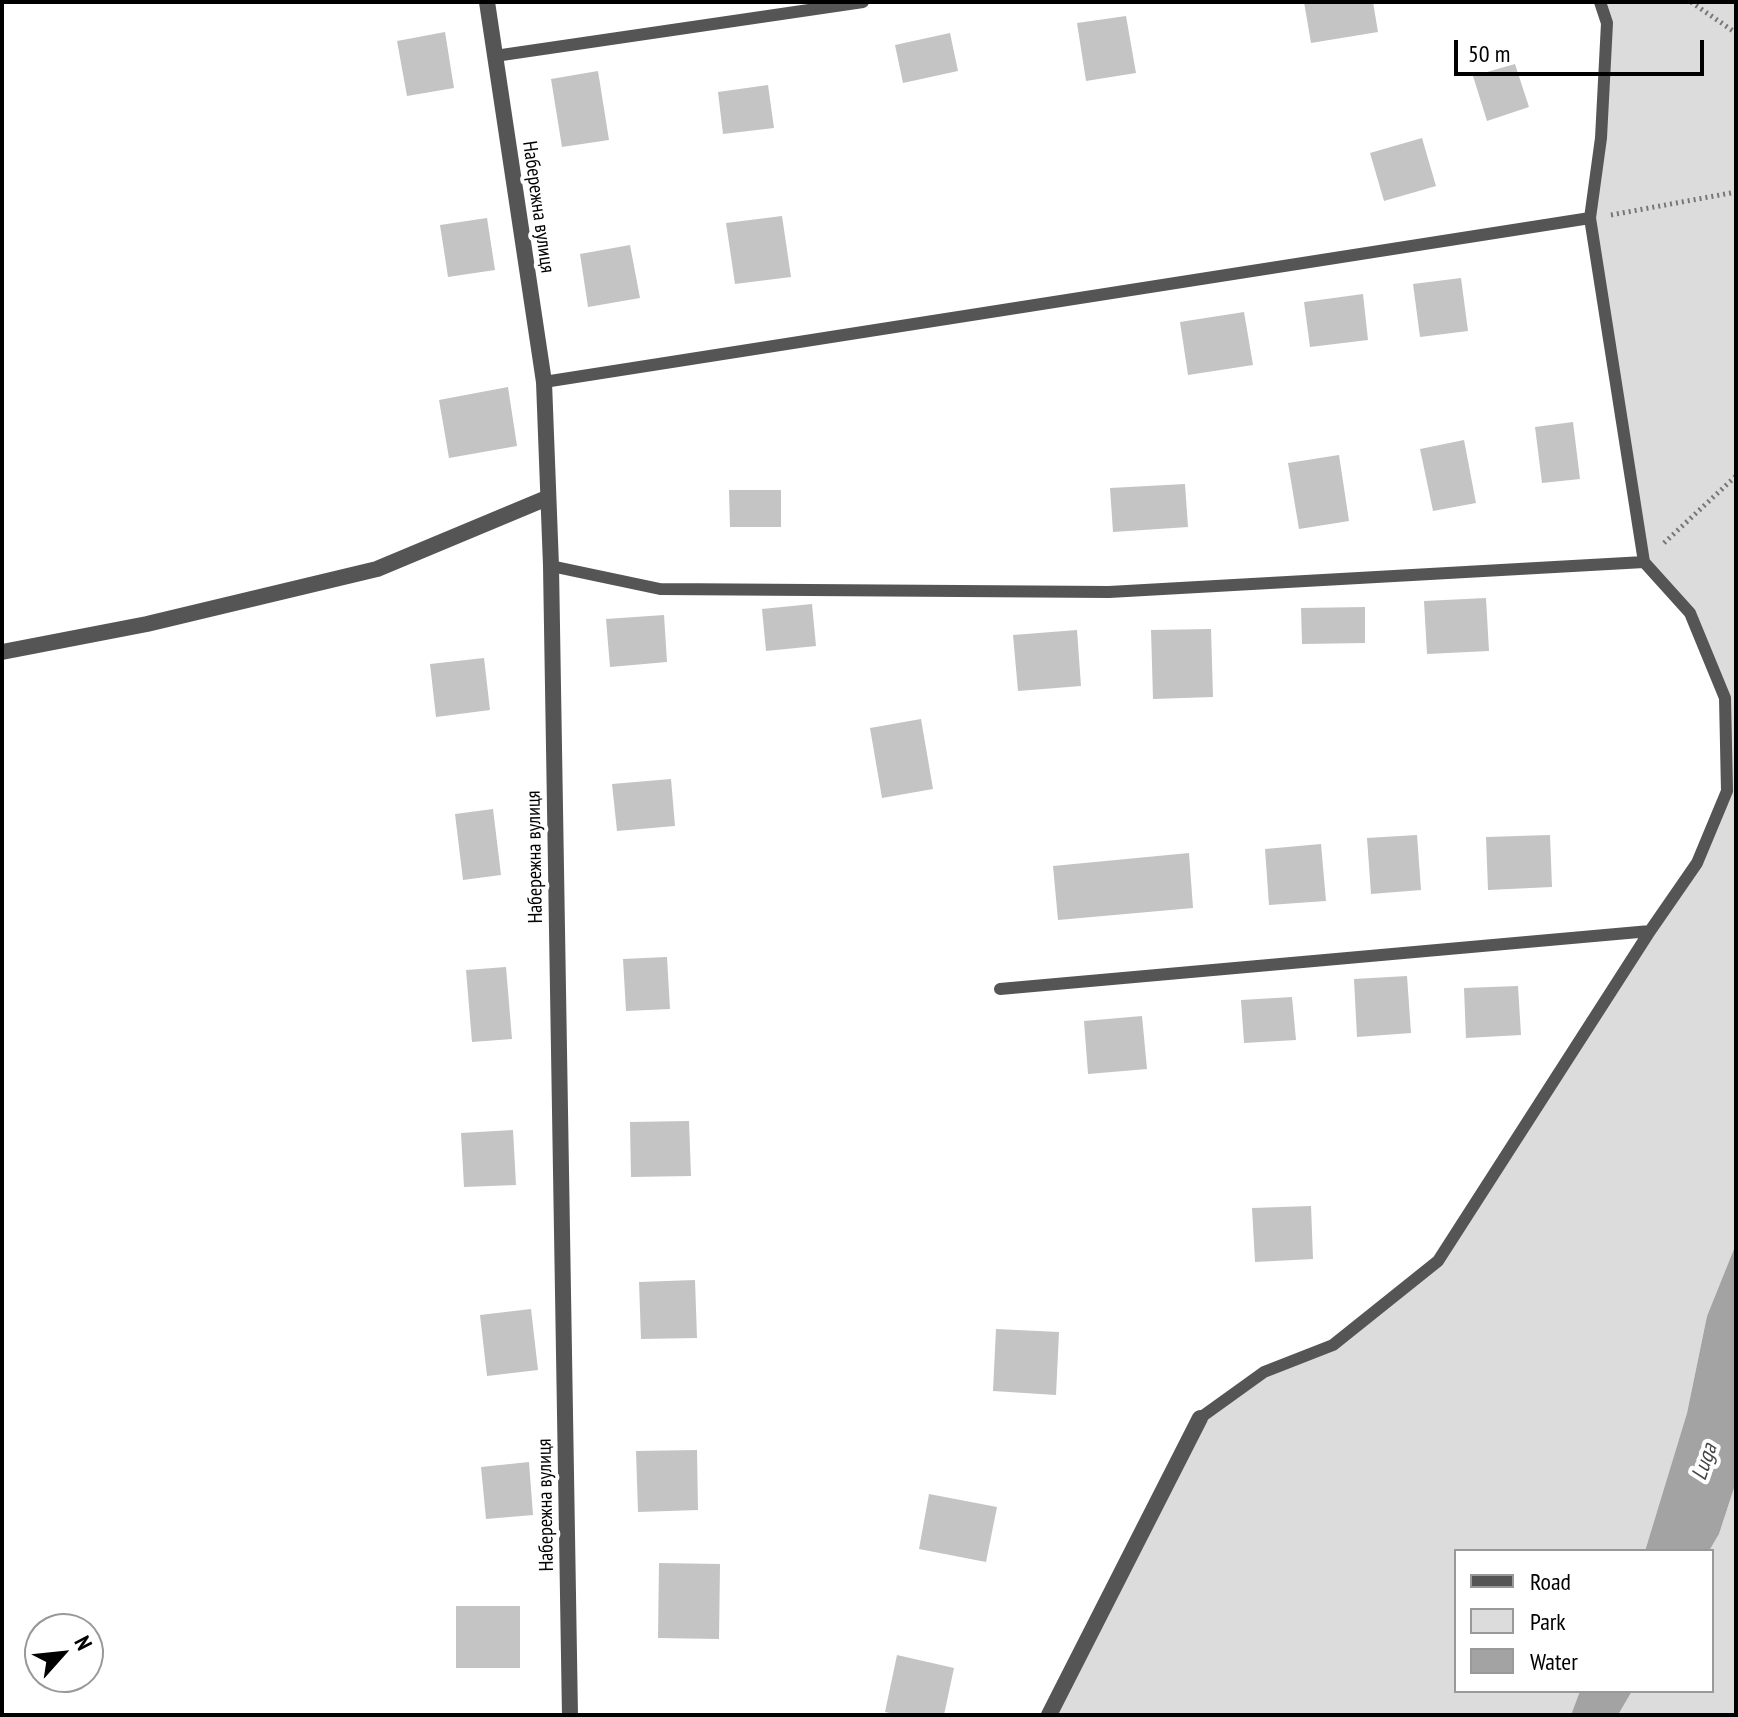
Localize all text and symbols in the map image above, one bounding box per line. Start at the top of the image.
scale bar [1458,24,1708,74]
text: 50 m [1468,38,1510,69]
street label: Набережна вулиця [517,139,559,275]
street label: Набережна вулиця [522,790,548,924]
street label: Набережна вулиця [533,1438,559,1572]
water label: Luga [1687,1440,1723,1484]
legend [1454,1549,1714,1693]
text: Road [1530,1566,1571,1597]
text: Park [1530,1606,1566,1637]
north arrow [24,1613,104,1693]
text: N [68,1631,99,1655]
text: Water [1530,1646,1578,1677]

